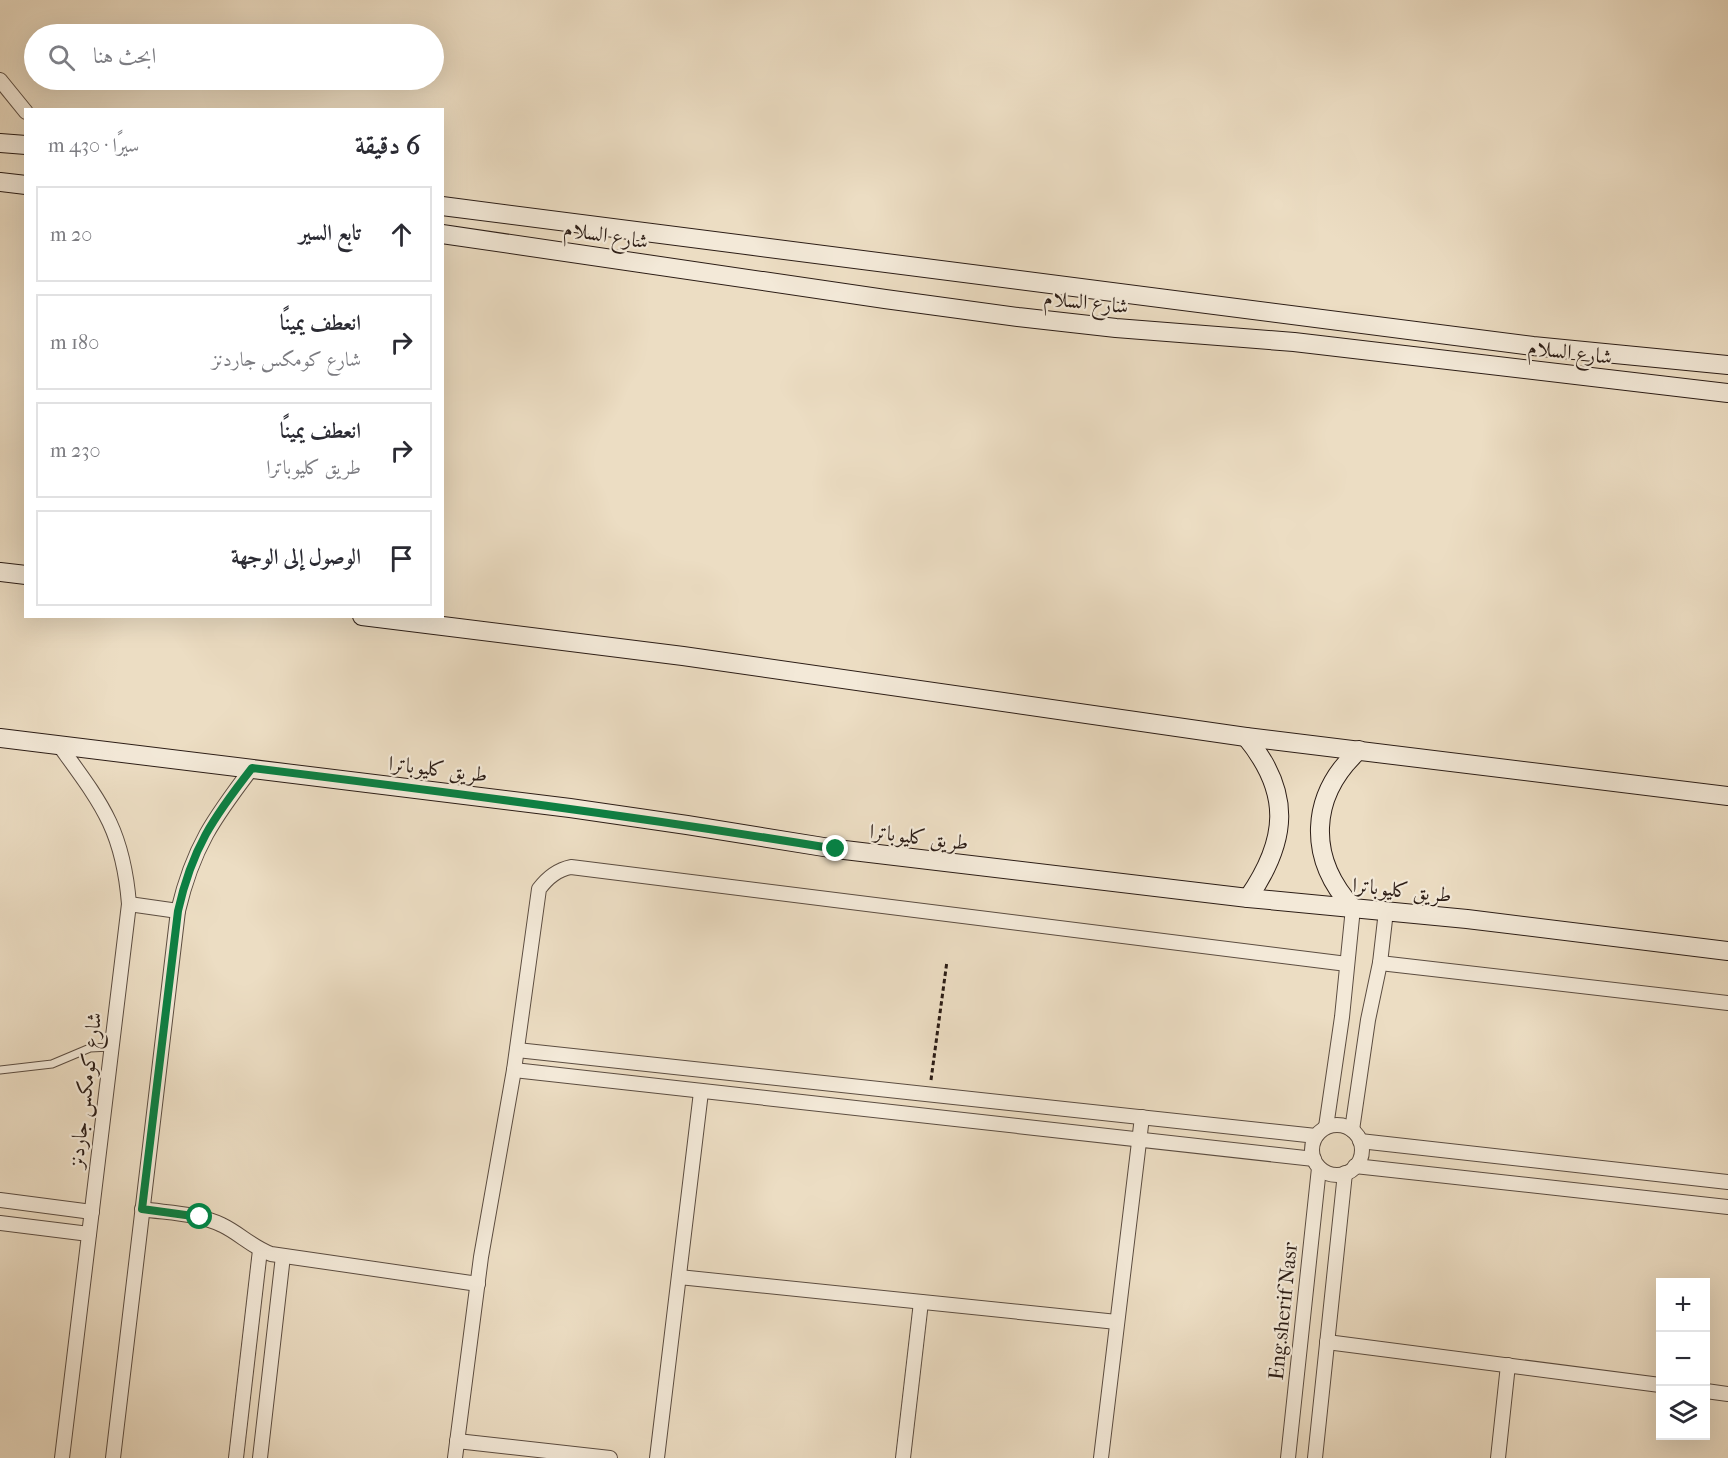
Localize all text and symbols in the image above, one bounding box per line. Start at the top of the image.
search box [24,24,444,90]
icon: search [45,41,78,74]
text: ابحث هنا [93,43,156,69]
text: 6 دقيقة [355,130,420,161]
text: سيرًا · 430 m [48,134,139,157]
street label: شارع السلام [561,216,650,259]
icon: ahead [385,218,418,251]
text: تابع السير [299,220,361,246]
text: 20 m [50,223,92,246]
street label: شارع السلام [1042,286,1130,324]
text: انعطف يمينًا [280,310,361,336]
icon: right [385,326,418,359]
text: 180 m [50,331,99,354]
street label: شارع السلام [1526,335,1614,375]
text: شارع كومكس جاردنز [212,348,361,371]
text: انعطف يمينًا [280,418,361,444]
icon: right [385,434,418,467]
text: 230 m [50,439,100,462]
text: طريق كليوباترا [266,456,361,479]
icon: arrive [385,542,418,575]
text: الوصول إلى الوجهة [231,544,361,570]
street label: طريق كليوباترا [387,751,489,788]
street label: طريق كليوباترا [868,819,970,856]
route end [822,835,848,861]
street label: طريق كليوباترا [1351,873,1453,908]
street label: شارع كومكس جاردنز [63,1011,112,1172]
route start [186,1203,212,1229]
street label: Eng.sherif Nasr [1264,1241,1302,1381]
map controls [1656,1278,1710,1440]
button: + [1656,1278,1710,1332]
button: − [1656,1332,1710,1386]
button: layers [1656,1386,1710,1440]

